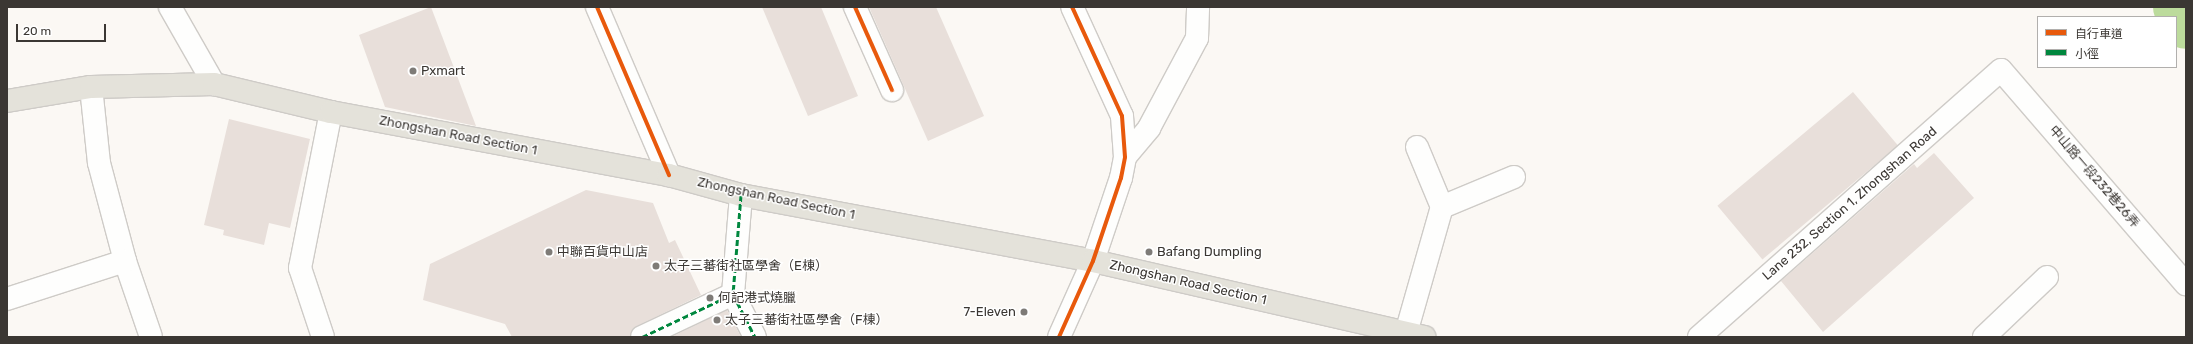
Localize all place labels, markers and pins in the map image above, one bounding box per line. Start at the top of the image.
place label: Pxmart [421,63,465,79]
marker: Pxmart [408,66,418,76]
place label: 中聯百貨中山店 [557,244,648,260]
place label: Bafang Dumpling [1157,244,1262,260]
marker: 中聯百貨中山店 [544,247,554,257]
marker: Bafang Dumpling [1144,247,1154,257]
place label: 太子三蕃街社區學舍（E棟） [664,258,828,274]
marker: 太子三蕃街社區學舍（E棟） [651,261,661,271]
place label: 何記港式燒臘 [718,290,796,306]
marker: 何記港式燒臘 [705,293,715,303]
place label: 7-Eleven [963,304,1016,320]
marker: 7-Eleven [1019,307,1029,317]
place label: 太子三蕃街社區學舍（F棟） [725,312,889,328]
marker: 太子三蕃街社區學舍（F棟） [712,315,722,325]

